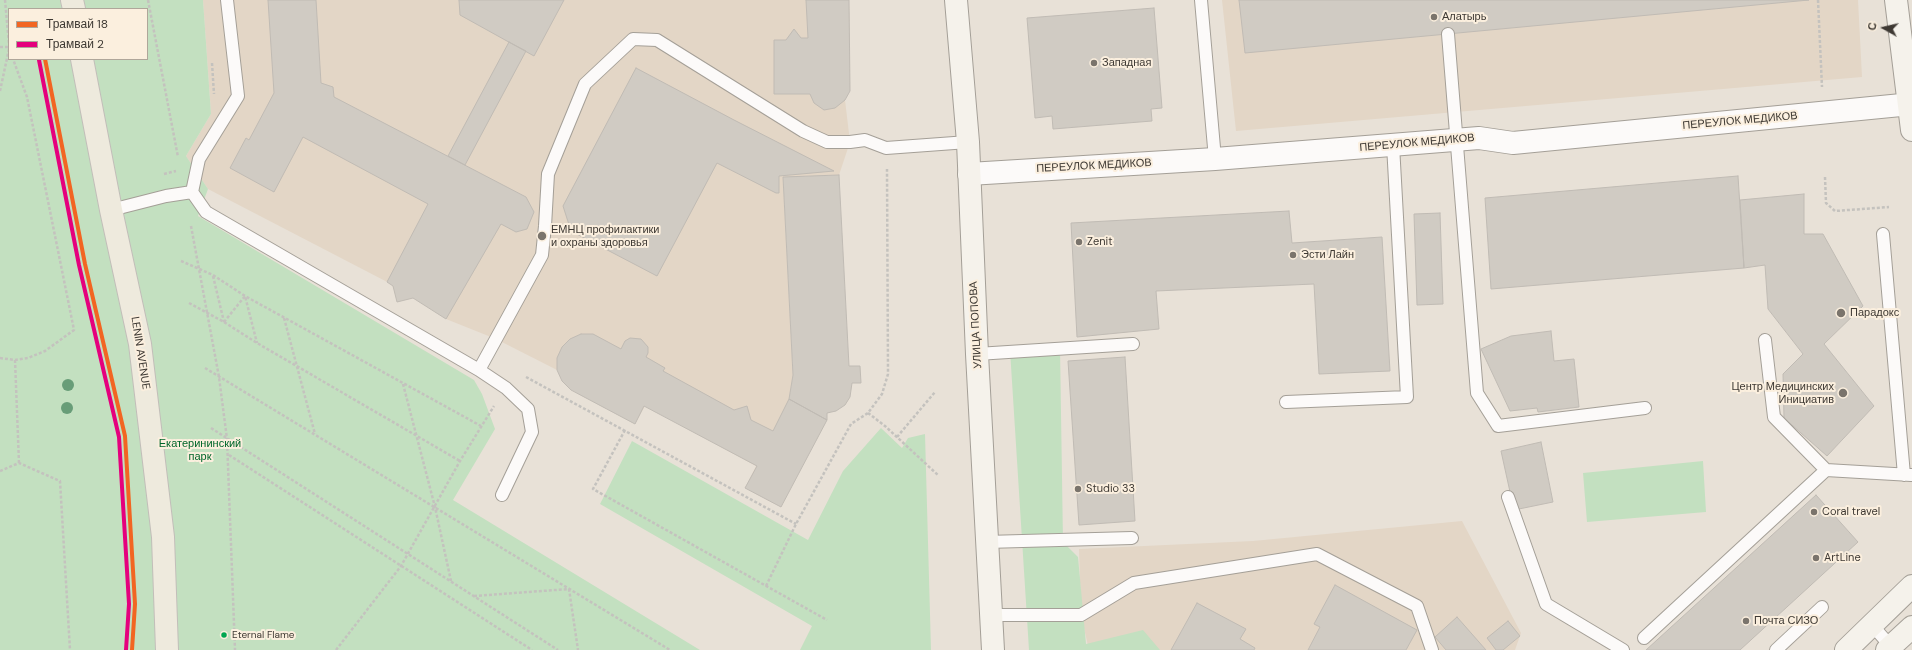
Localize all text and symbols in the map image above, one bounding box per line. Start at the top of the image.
legend [8,8,148,60]
north arrow [1864,8,1904,48]
place label: Алатырь [1442,10,1486,24]
marker: Алатырь [1429,12,1439,22]
text: Трамвай 18 [46,16,108,32]
text: С [1865,21,1880,31]
text: Трамвай 2 [46,36,104,52]
place label: Западная [1102,56,1151,70]
marker: Западная [1089,58,1099,68]
street label: ПЕРЕУЛОК МЕДИКОВ [1682,109,1798,133]
street label: ПЕРЕУЛОК МЕДИКОВ [1359,131,1475,155]
street label: ПЕРЕУЛОК МЕДИКОВ [1036,156,1152,176]
place label: ЕМНЦ профилактики и охраны здоровья [551,223,660,249]
marker: ЕМНЦ профилактики и охраны здоровья [536,230,548,242]
place label: Zenit [1087,235,1112,249]
marker: Zenit [1074,237,1084,247]
place label: Эсти Лайн [1301,248,1354,262]
marker: Эсти Лайн [1288,250,1298,260]
street label: УЛИЦА ПОПОВА [967,281,985,369]
place label: Парадокс [1850,306,1899,320]
marker: Парадокс [1835,307,1847,319]
street label: LENIN AVENUE [128,316,152,390]
place label: Центр Медицинских Инициатив [1731,380,1834,406]
marker: Центр Медицинских Инициатив [1837,387,1849,399]
park label: Екатерининский парк [159,437,241,463]
place label: Studio 33 [1086,482,1135,496]
marker: Studio 33 [1073,484,1083,494]
place label: Coral travel [1822,505,1880,519]
marker: Coral travel [1809,507,1819,517]
place label: ArtLine [1824,551,1861,565]
marker: ArtLine [1811,553,1821,563]
place label: Почта СИЗО [1754,614,1818,628]
marker: Почта СИЗО [1741,616,1751,626]
place label: Eternal Flame [232,629,294,641]
marker: Eternal Flame [219,630,229,640]

